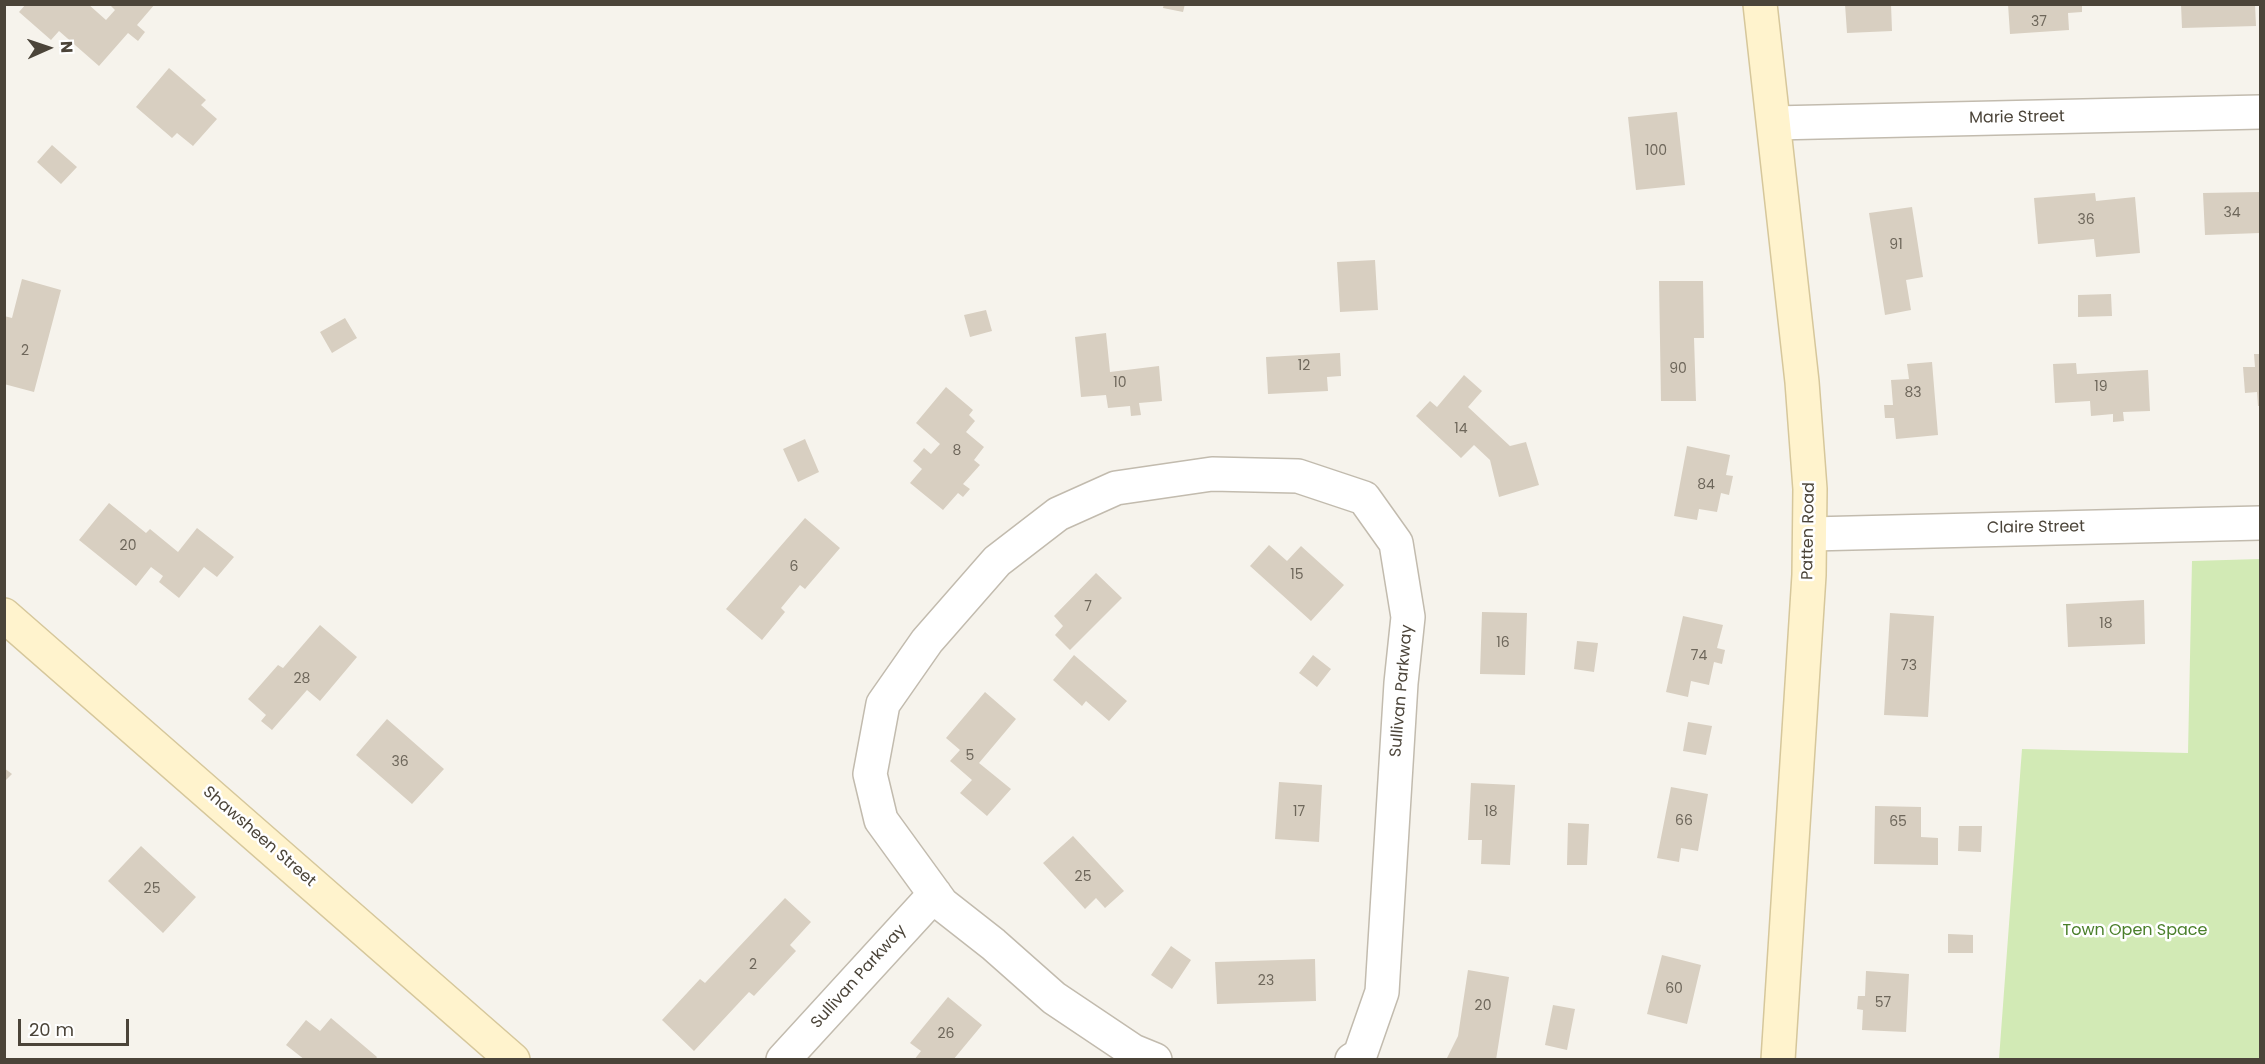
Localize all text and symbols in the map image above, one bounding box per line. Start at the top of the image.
house number: 37 [2031,14,2047,30]
north arrow [18,18,78,78]
text: N [55,40,78,54]
street label: Marie Street [1969,108,2065,128]
house number: 100 [1645,143,1667,159]
house number: 34 [2223,205,2241,221]
house number: 36 [2077,212,2095,228]
house number: 91 [1889,237,1903,253]
house number: 2 [21,343,29,359]
house number: 12 [1298,358,1310,374]
house number: 90 [1669,361,1687,377]
house number: 10 [1113,375,1127,391]
house number: 19 [2094,379,2108,395]
house number: 83 [1904,385,1922,401]
house number: 14 [1454,421,1468,437]
house number: 8 [953,443,961,459]
house number: 84 [1697,477,1715,493]
street label: Patten Road [1799,482,1819,580]
street label: Claire Street [1987,518,2085,538]
house number: 20 [120,538,136,554]
house number: 6 [790,559,798,575]
house number: 15 [1290,567,1304,583]
house number: 7 [1084,599,1092,615]
house number: 18 [2099,616,2113,632]
street label: Sullivan Parkway [1387,624,1417,758]
house number: 16 [1496,635,1510,651]
house number: 74 [1691,648,1707,664]
house number: 73 [1901,658,1917,674]
house number: 28 [294,671,310,687]
house number: 5 [966,748,974,764]
house number: 36 [391,754,409,770]
street label: Shawsheen Street [199,783,319,891]
house number: 17 [1293,804,1305,820]
house number: 18 [1484,804,1498,820]
house number: 66 [1675,813,1693,829]
house number: 65 [1889,814,1907,830]
house number: 25 [1075,869,1091,885]
house number: 25 [144,881,160,897]
street label: Sullivan Parkway [807,921,911,1033]
park label: Town Open Space [2062,921,2208,941]
house number: 2 [749,957,757,973]
house number: 23 [1258,973,1274,989]
house number: 60 [1665,981,1683,997]
house number: 57 [1875,995,1891,1011]
house number: 20 [1475,998,1491,1014]
scale bar [21,1007,132,1045]
text: 20 m [29,1017,74,1042]
house number: 26 [938,1026,954,1042]

